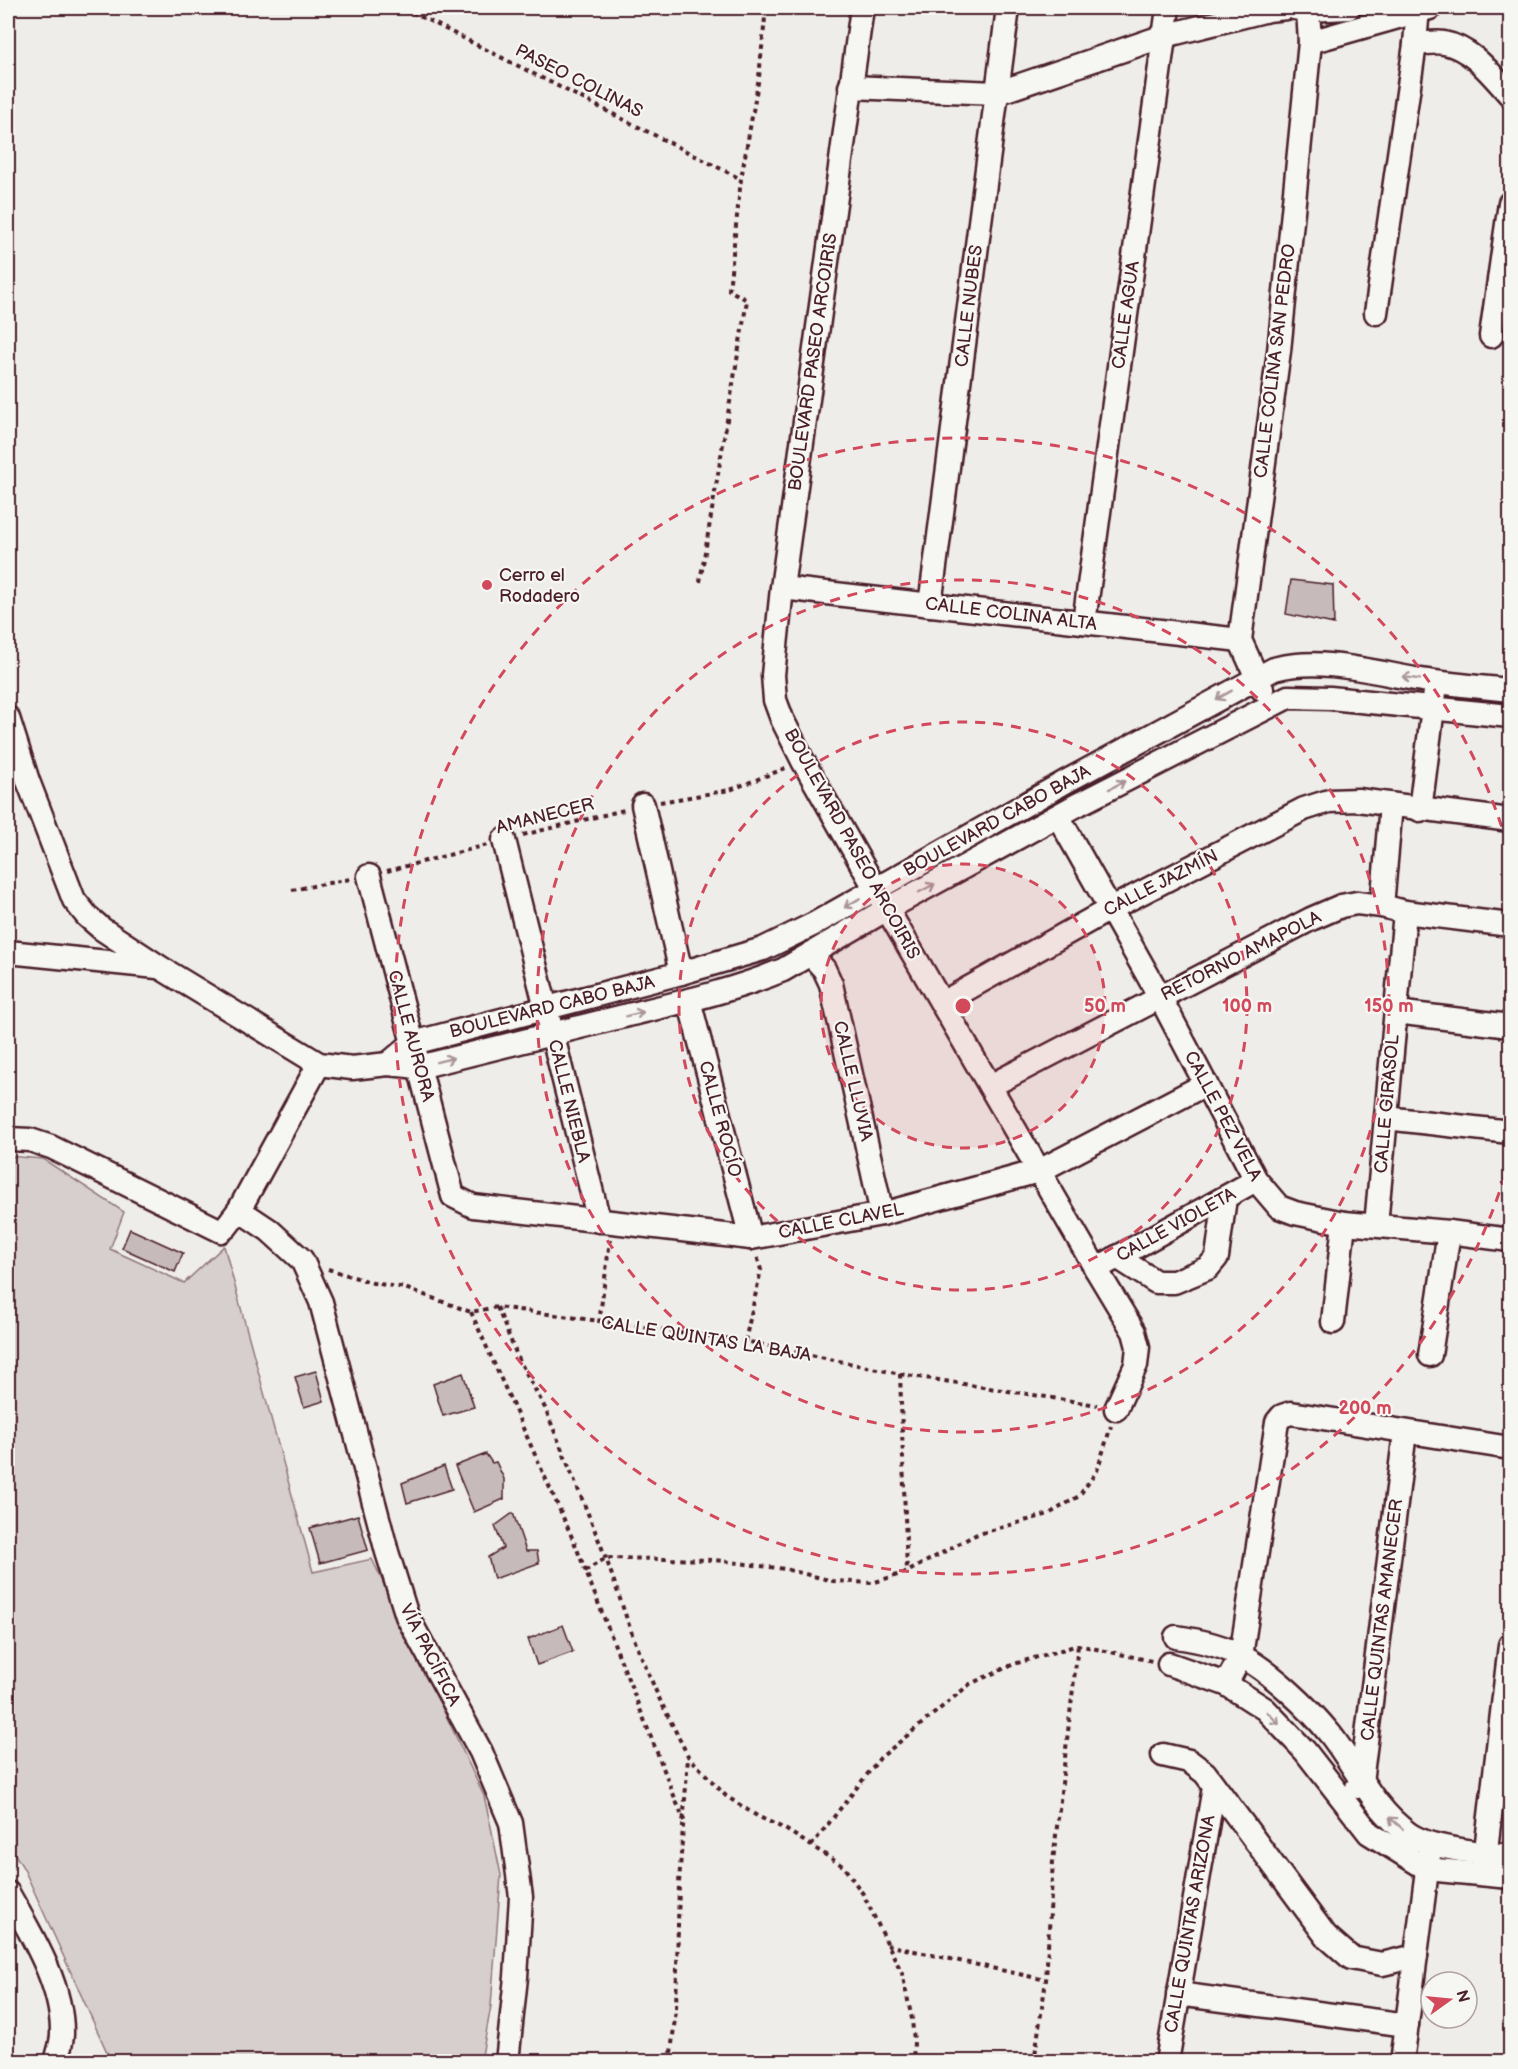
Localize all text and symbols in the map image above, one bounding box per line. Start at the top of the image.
street label: PASEO COLINAS [512,40,646,122]
street label: BOULEVARD PASEO ARCOIRIS [784,232,842,492]
street label: CALLE COLINA SAN PEDRO [1250,243,1300,479]
street label: CALLE NUBES [951,244,987,368]
street label: CALLE AGUA [1108,260,1144,370]
place label: Cerro el Rodadero [499,565,580,607]
marker: Cerro el Rodadero [480,578,494,592]
street label: CALLE COLINA ALTA [924,593,1098,635]
one-way arrow [1401,672,1421,683]
one-way arrow [1216,689,1233,701]
street label: BOULEVARD PASEO ARCOIRIS [780,725,924,963]
street label: BOULEVARD CABO BAJA [900,761,1094,881]
one-way arrow [1108,778,1126,790]
street label: AMANECER [494,794,596,838]
street label: CALLE JAZMÍN [1099,843,1222,921]
one-way arrow [918,882,935,894]
one-way arrow [844,897,861,909]
street label: RETORNO AMAPOLA [1157,906,1325,1006]
street label: CALLE AURORA [383,968,439,1104]
street label: BOULEVARD CABO BAJA [447,971,657,1043]
centre of rings [953,996,973,1016]
text: 50 m [1084,996,1126,1017]
text: 100 m [1222,996,1272,1017]
text: 150 m [1364,996,1414,1017]
one-way arrow [625,1007,644,1019]
street label: CALLE LLUVIA [829,1019,877,1143]
street label: CALLE GIRASOL [1370,1033,1404,1174]
street label: CALLE NIEBLA [544,1037,594,1165]
street label: CALLE PEZ VELA [1180,1047,1266,1185]
one-way arrow [435,1054,454,1066]
street label: CALLE ROCÍO [694,1058,748,1179]
street label: CALLE VIOLETA [1113,1184,1239,1266]
street label: CALLE CLAVEL [777,1198,906,1243]
street label: CALLE QUINTAS LA BAJA [599,1312,813,1366]
text: 200 m [1338,1398,1392,1419]
street label: CALLE QUINTAS AMANECER [1357,1498,1407,1742]
street label: VÍA PACÍFICA [395,1600,466,1709]
one-way arrow [1266,1711,1281,1726]
street label: CALLE QUINTAS ARIZONA [1160,1813,1220,2035]
one-way arrow [1389,1816,1404,1830]
north arrow [1419,1970,1479,2030]
text: N [1451,1988,1473,2005]

